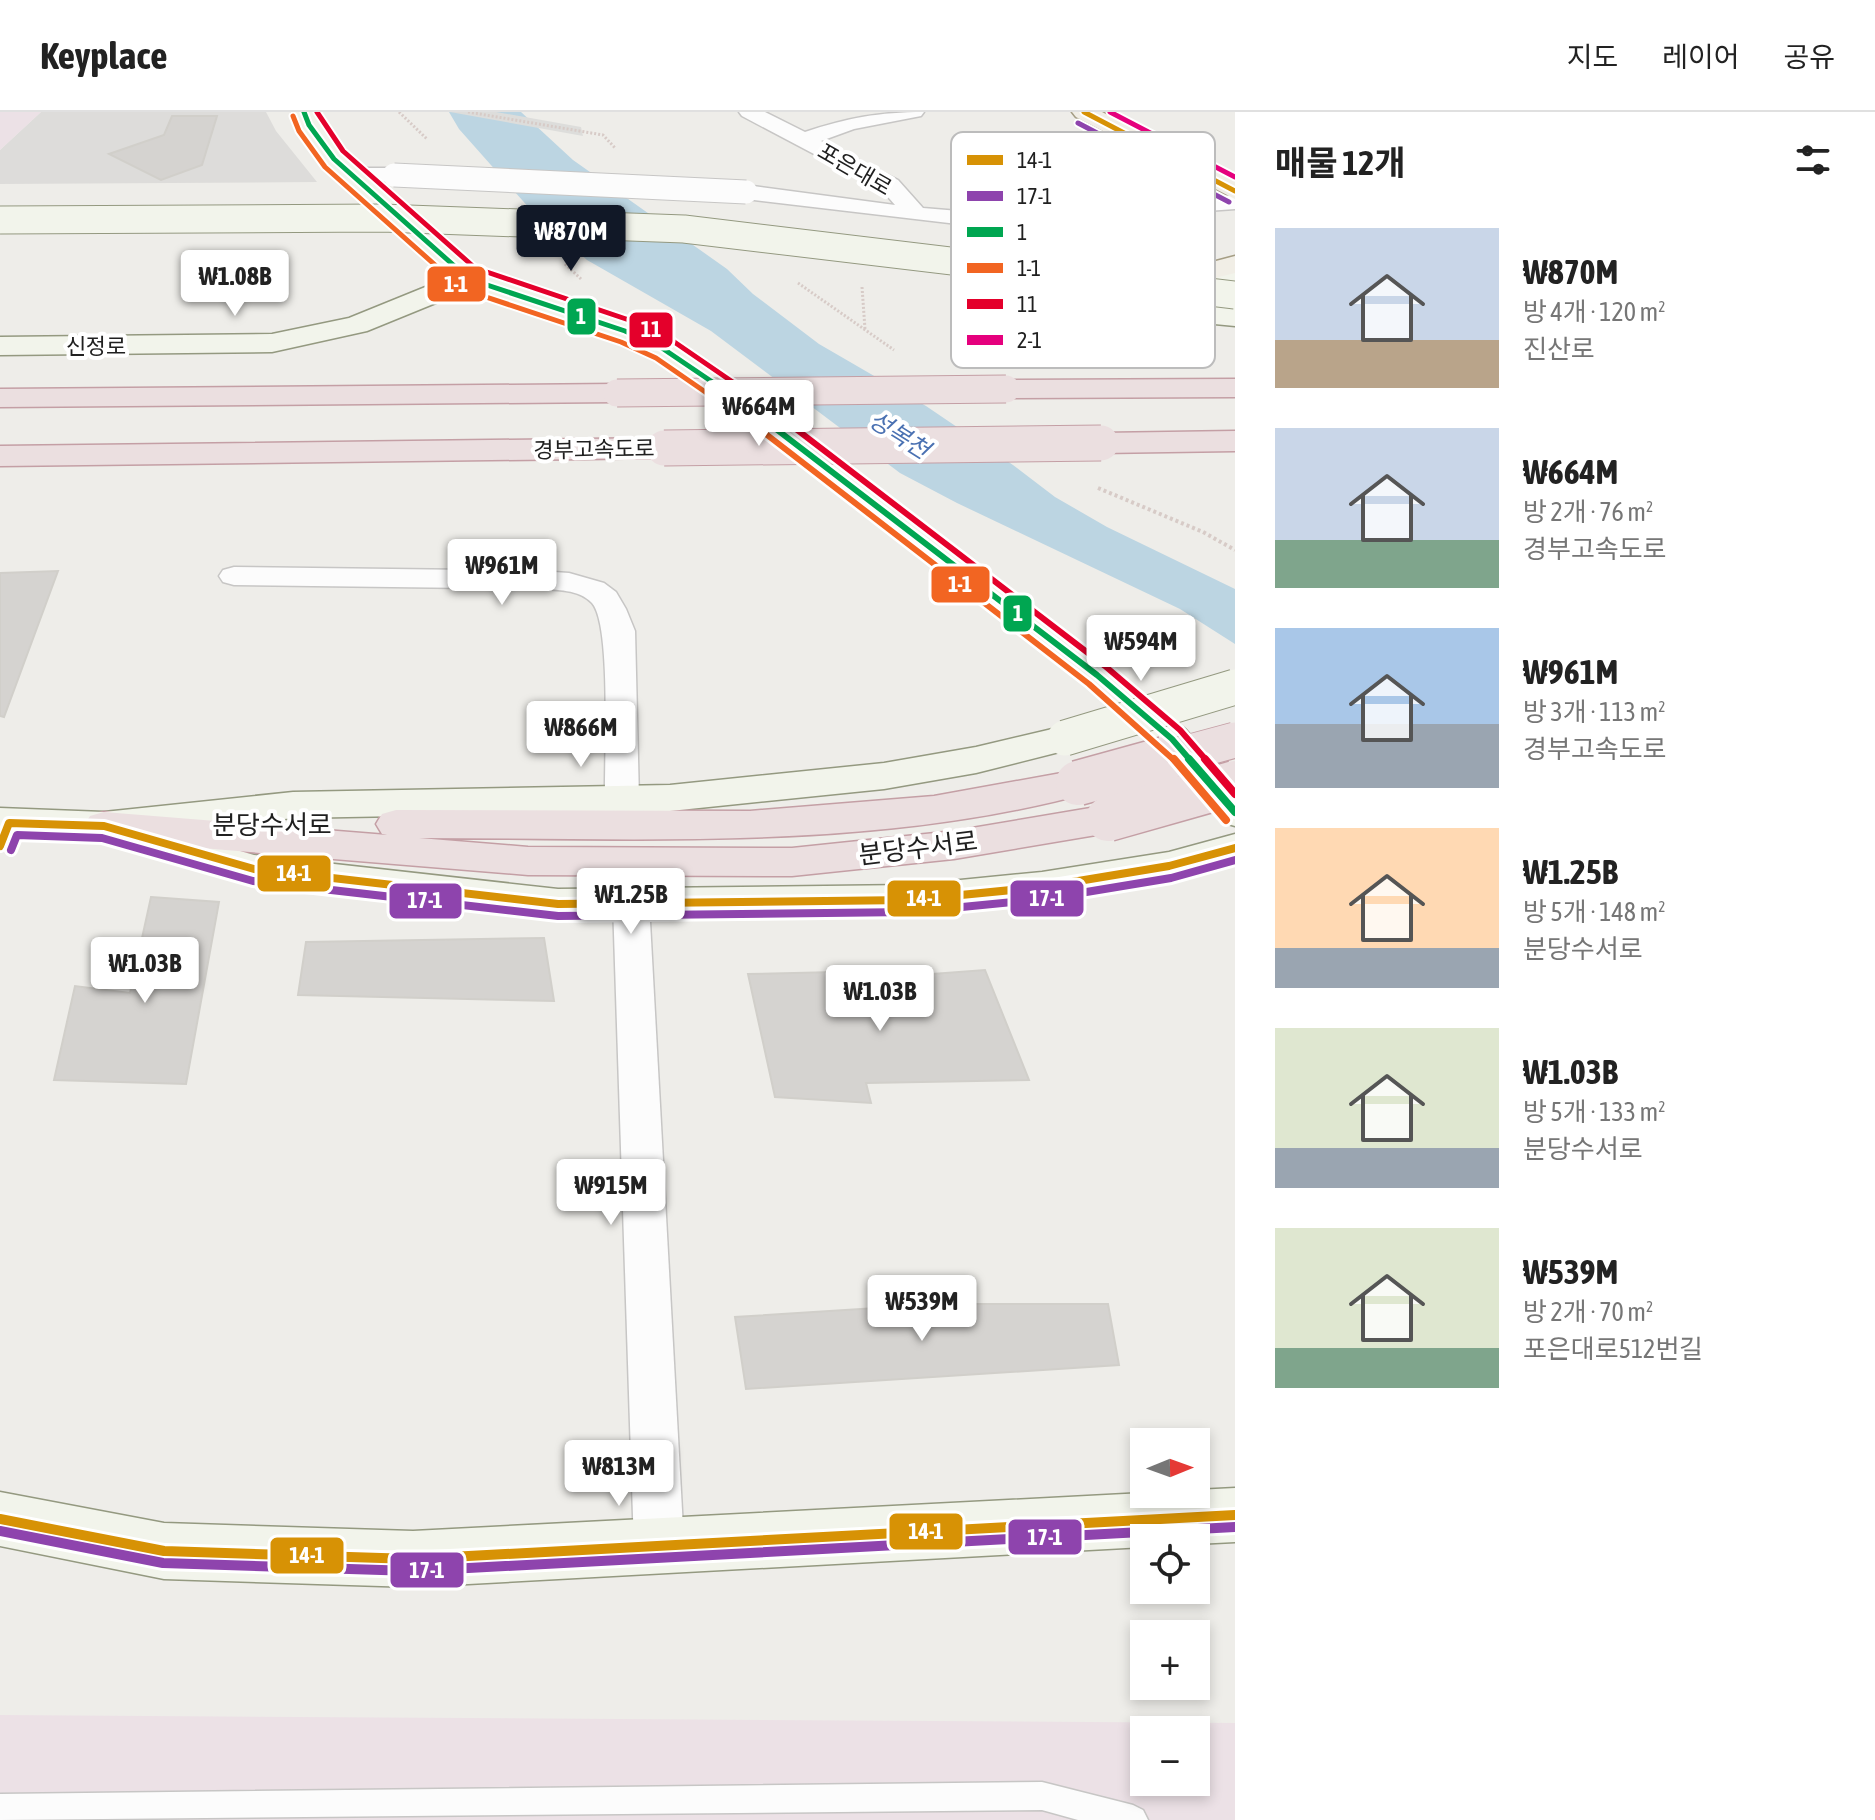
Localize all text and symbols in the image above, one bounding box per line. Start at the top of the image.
text: Keyplace [40,34,167,77]
text: 지도 [1567,41,1618,73]
text: 레이어 [1662,41,1739,73]
text: 공유 [1783,41,1835,73]
legend [951,132,1215,368]
street label: 포은대로 [813,137,897,201]
icon: filters [1791,138,1835,182]
text: 매물 12개 [1275,143,1405,182]
text: 14-1 [1017,147,1052,173]
text: 17-1 [1017,183,1052,209]
pin: ₩870M [515,205,627,273]
text: ₩870M [535,216,607,246]
text: 1 [1017,219,1027,245]
pin: ₩1.08B [170,250,300,318]
text: ₩870M [1523,252,1618,291]
text: 1-1 [1017,255,1041,281]
icon: home [1339,260,1435,356]
text: ₩1.08B [199,261,271,291]
line badge: 1-1 [426,265,487,303]
text: 1-1 [444,271,468,297]
text: 11 [1017,291,1038,317]
line badge: 1 [566,297,597,336]
text: 방 4개 · 120 m² [1523,297,1666,327]
text: 1 [576,303,586,329]
line badge: 11 [628,311,674,349]
text: 11 [641,316,661,342]
text: 2-1 [1017,327,1042,353]
street label: 신정로 [66,333,126,359]
text: 진산로 [1523,334,1595,364]
pin: ₩664M [703,380,815,448]
text: ₩664M [723,391,795,421]
water label: 성복천 [864,406,937,465]
street label: 경부고속도로 [533,435,655,463]
text: ₩664M [1523,452,1618,491]
icon: home [1339,460,1435,556]
text: 방 2개 · 76 m² [1523,497,1653,527]
text: 경부고속도로 [1523,534,1667,564]
pin: ₩961M [446,539,558,607]
text: ₩961M [466,550,538,580]
line badge: 1-1 [930,565,991,604]
text: 1-1 [948,571,972,597]
line badge: 1 [1002,594,1033,633]
text: 1 [1013,600,1023,626]
pin: ₩594M [1085,615,1197,683]
text: ₩594M [1105,626,1177,656]
text: ₩961M [1523,652,1618,691]
icon: home [1339,660,1435,756]
text: 방 3개 · 113 m² [1523,697,1666,727]
pin: ₩866M [525,701,637,769]
text: ₩866M [545,712,617,742]
text: 경부고속도로 [1523,734,1667,764]
street label: 분당수서로 [212,810,332,840]
street label: 분당수서로 [857,826,979,870]
text: ₩1.25B [1523,852,1618,891]
line badge: 14-1 [256,854,332,893]
text: 14-1 [276,860,312,886]
icon: home [1339,860,1435,956]
pin: ₩1.25B [566,868,696,936]
text: ₩1.25B [595,879,667,909]
line badge: 14-1 [886,879,962,918]
line badge: 17-1 [1009,879,1085,918]
line badge: 17-1 [388,882,463,920]
text: 14-1 [906,885,942,911]
text: 17-1 [1029,885,1065,911]
text: 17-1 [407,887,443,913]
text: 방 5개 · 148 m² [1523,897,1666,927]
text: 분당수서로 [1523,934,1643,964]
pin: ₩1.03B [80,937,210,1005]
text: ₩1.03B [109,948,181,978]
pin: ₩1.03B [815,965,945,1033]
text: ₩1.03B [844,976,916,1006]
text: ₩1.03B [1523,1052,1618,1091]
icon: home [1339,1060,1435,1156]
text: 방 5개 · 133 m² [1523,1097,1666,1127]
text: 분당수서로 [1523,1134,1643,1164]
pin: ₩915M [555,1159,667,1227]
text: ₩915M [575,1170,647,1200]
text: ₩539M [1523,1252,1618,1291]
icon: home [1339,1260,1435,1356]
pin: ₩539M [866,1275,978,1343]
text: ₩539M [886,1286,958,1316]
text: 방 2개 · 70 m² [1523,1297,1653,1327]
text: 포은대로512번길 [1523,1334,1703,1364]
north arrow [1130,1428,1210,1508]
map controls [1130,1428,1210,1796]
pin: ₩813M [563,1440,675,1508]
text: ₩813M [583,1451,655,1481]
line badge: 14-1 [888,1512,964,1551]
text: 14-1 [908,1518,944,1544]
line badge: 17-1 [1007,1518,1083,1556]
text: 17-1 [1027,1524,1063,1550]
button: locate [1130,1524,1210,1604]
line badge: 14-1 [269,1536,345,1575]
text: 14-1 [289,1542,325,1568]
line badge: 17-1 [389,1551,465,1589]
text: 17-1 [409,1557,445,1583]
button: + [1130,1620,1210,1700]
button: − [1130,1716,1210,1796]

